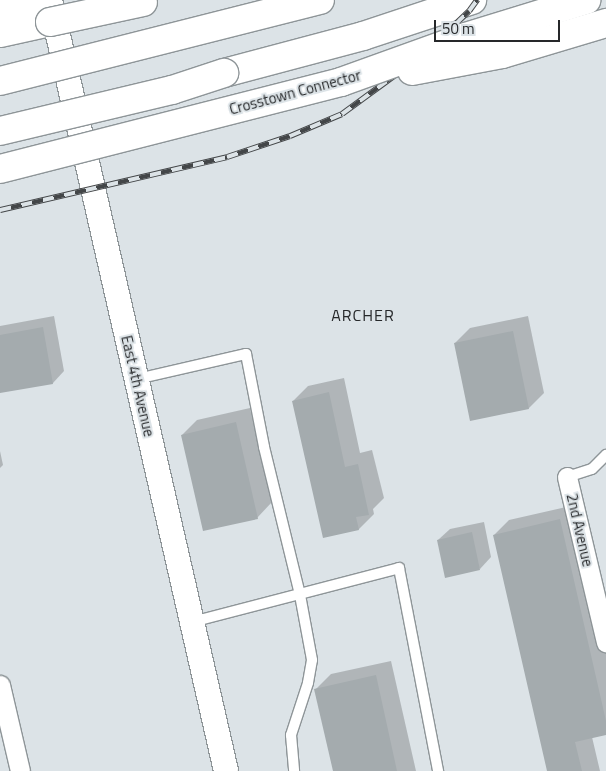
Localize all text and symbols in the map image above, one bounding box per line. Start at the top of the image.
scale bar [436,10,562,42]
text: 50 m [442,17,475,40]
street label: Crosstown Connector [227,66,363,118]
district label: ARCHER [330,305,396,325]
street label: East 4th Avenue [118,334,158,438]
street label: 2nd Avenue [563,492,597,568]

